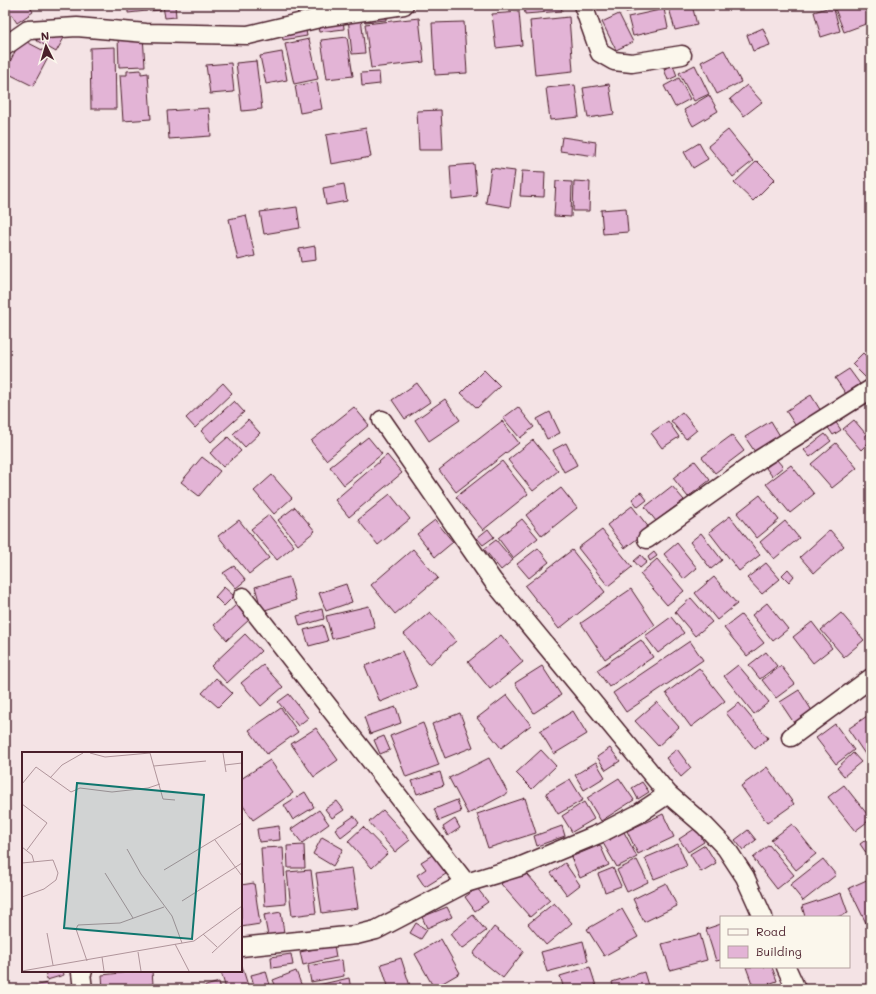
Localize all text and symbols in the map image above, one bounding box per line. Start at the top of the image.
north arrow [26,26,66,66]
text: N [40,28,50,43]
inset map [22,752,242,972]
legend [720,916,850,968]
text: Road [756,923,786,939]
text: Building [756,943,802,959]

